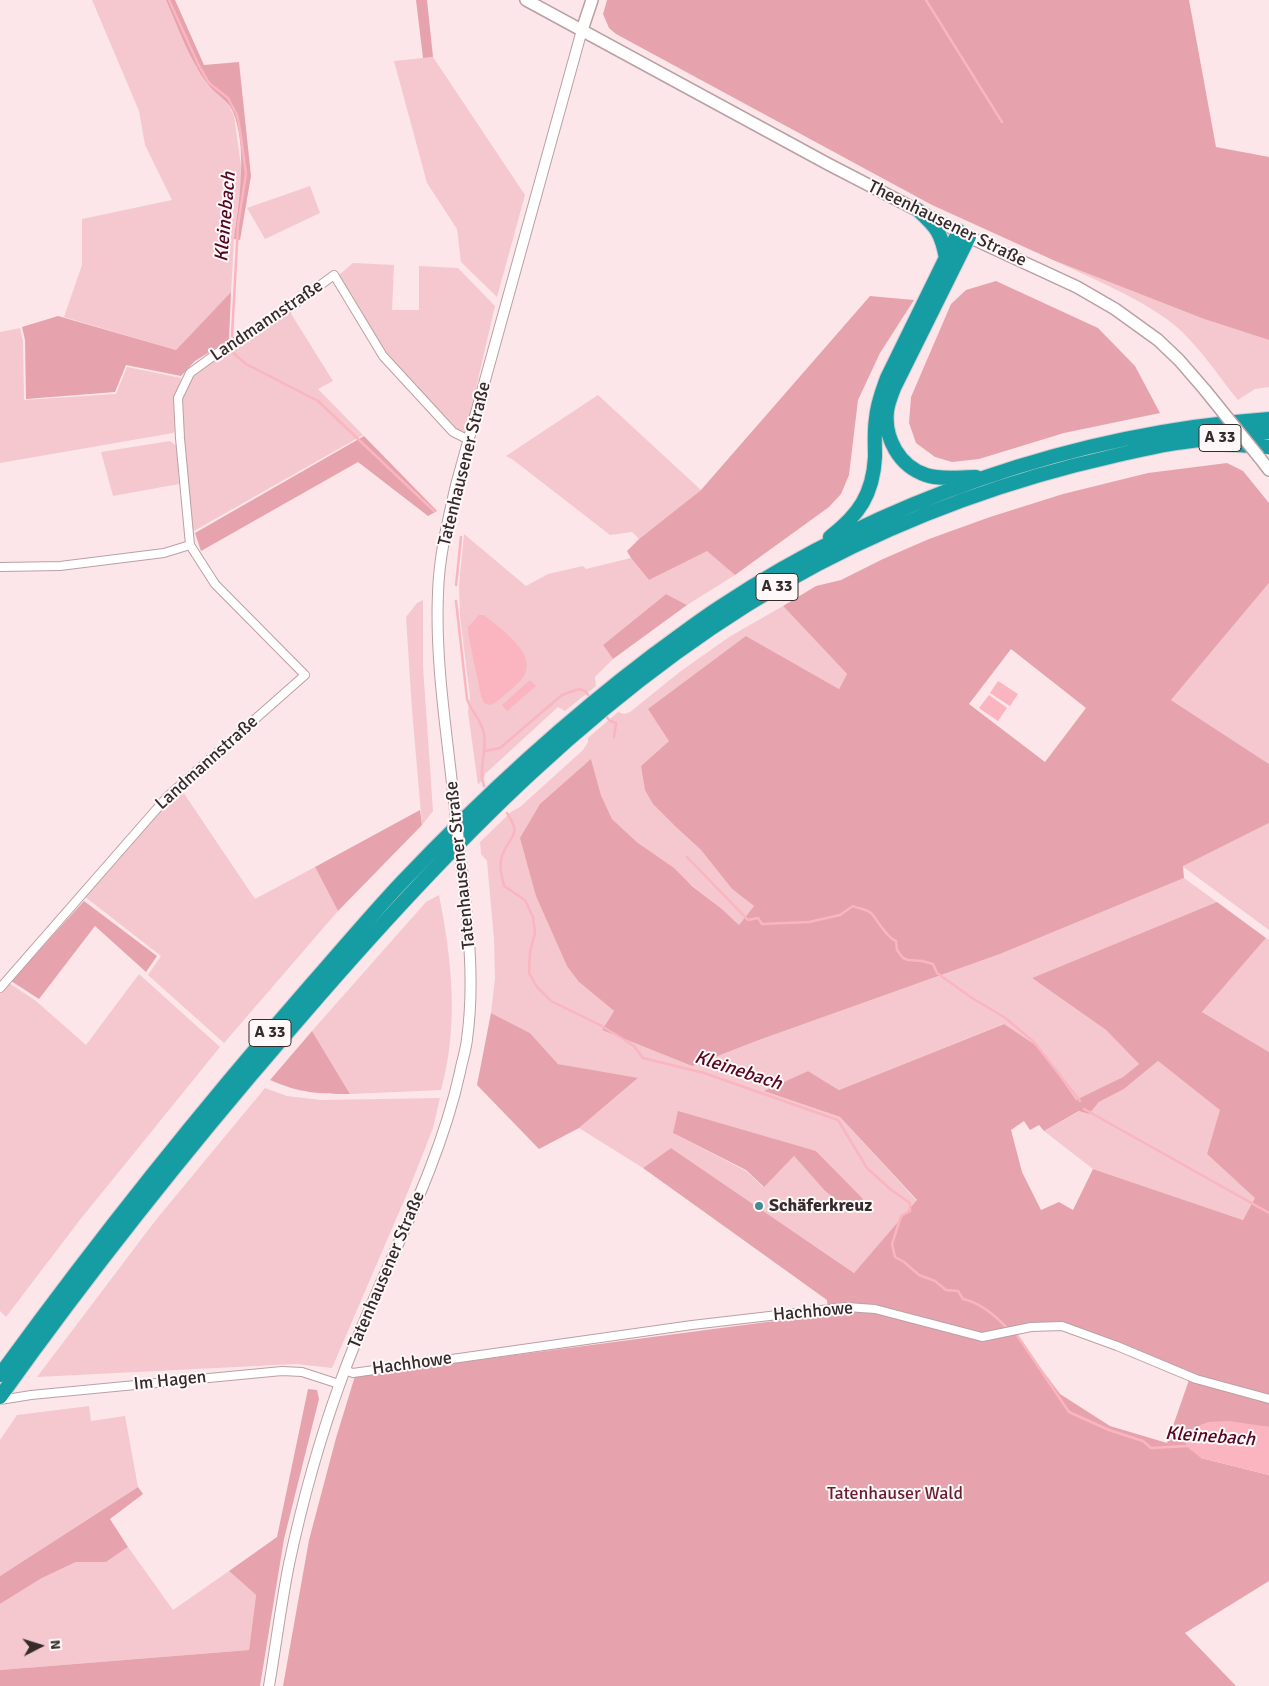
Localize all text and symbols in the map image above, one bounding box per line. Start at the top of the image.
water label: Kleinebach [211,171,241,263]
street label: Theenhausener Straße [864,176,1030,272]
street label: Landmannstraße [207,275,327,367]
street label: Tatenhausener Straße [434,380,496,548]
road number: A 33 [1199,424,1241,452]
road number: A 33 [756,574,798,600]
street label: Landmannstraße [151,711,263,815]
street label: Tatenhausener Straße [441,780,481,950]
road number: A 33 [249,1020,291,1046]
water label: Kleinebach [692,1046,784,1096]
street label: Tatenhausener Straße [344,1188,430,1352]
place label: Schäferkreuz [769,1195,872,1217]
marker: Schäferkreuz [753,1200,765,1212]
street label: Hachhowe [772,1298,854,1326]
street label: Hachhowe [371,1348,453,1380]
street label: Im Hagen [133,1366,207,1396]
water label: Kleinebach [1164,1422,1256,1452]
park label: Tatenhauser Wald [827,1483,963,1505]
north arrow [15,1621,65,1671]
text: N [47,1639,64,1650]

